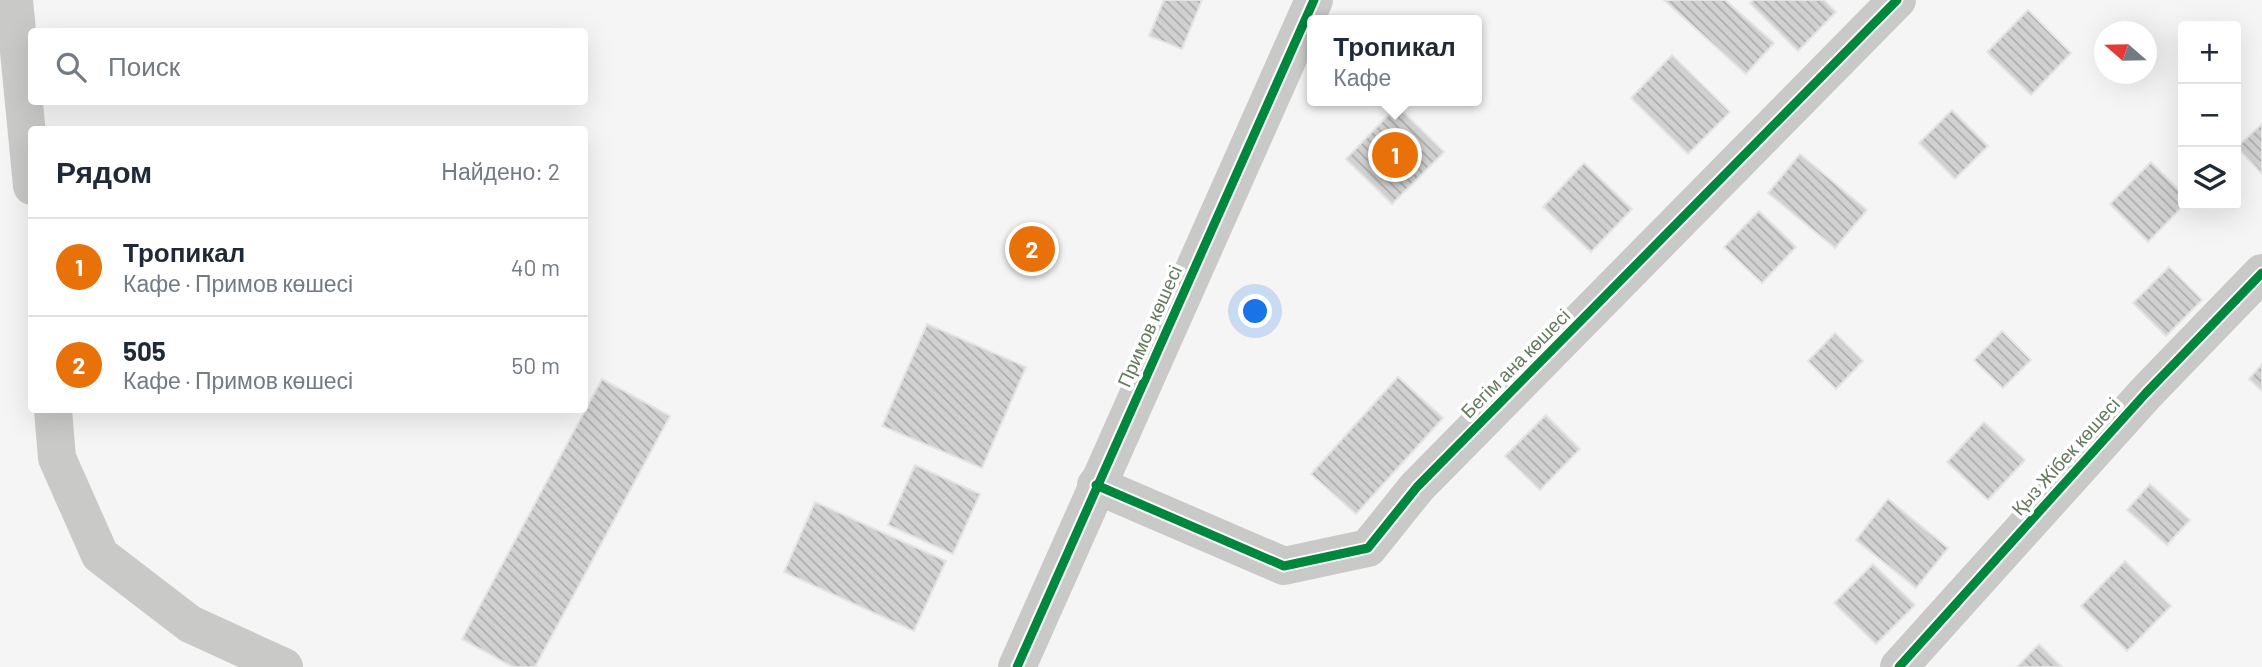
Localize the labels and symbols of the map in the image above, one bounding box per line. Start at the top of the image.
north arrow [2094,21,2157,84]
pin: 1 [1372,129,1418,181]
pin: 2 [1009,223,1055,275]
street label: Примов көшесі [1112,262,1186,390]
your location [1238,294,1272,328]
street label: Бегім ана көшесі [1456,304,1574,422]
street label: Қыз Жібек көшесі [2006,392,2124,520]

